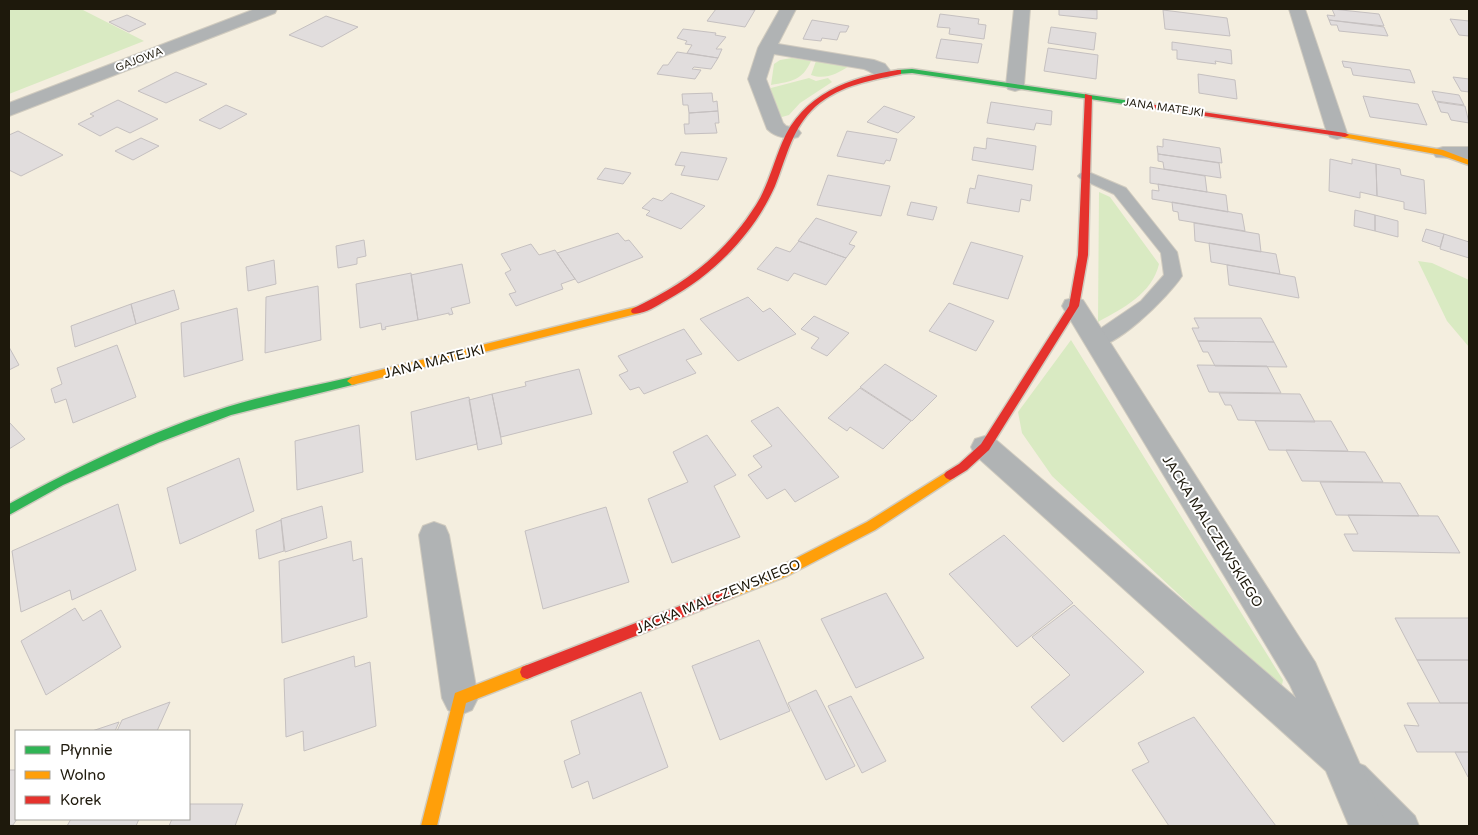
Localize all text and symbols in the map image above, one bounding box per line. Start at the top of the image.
street label: GAJOWA [114,44,165,74]
street label: JANA MATEJKI [1123,95,1205,120]
street label: JANA MATEJKI [382,341,486,382]
street label: JACKA MALCZEWSKIEGO [1159,452,1266,611]
street label: JACKA MALCZEWSKIEGO [633,556,803,637]
legend [15,730,190,820]
text: Płynnie [60,741,113,759]
text: Wolno [60,766,106,784]
text: Korek [60,791,101,809]

